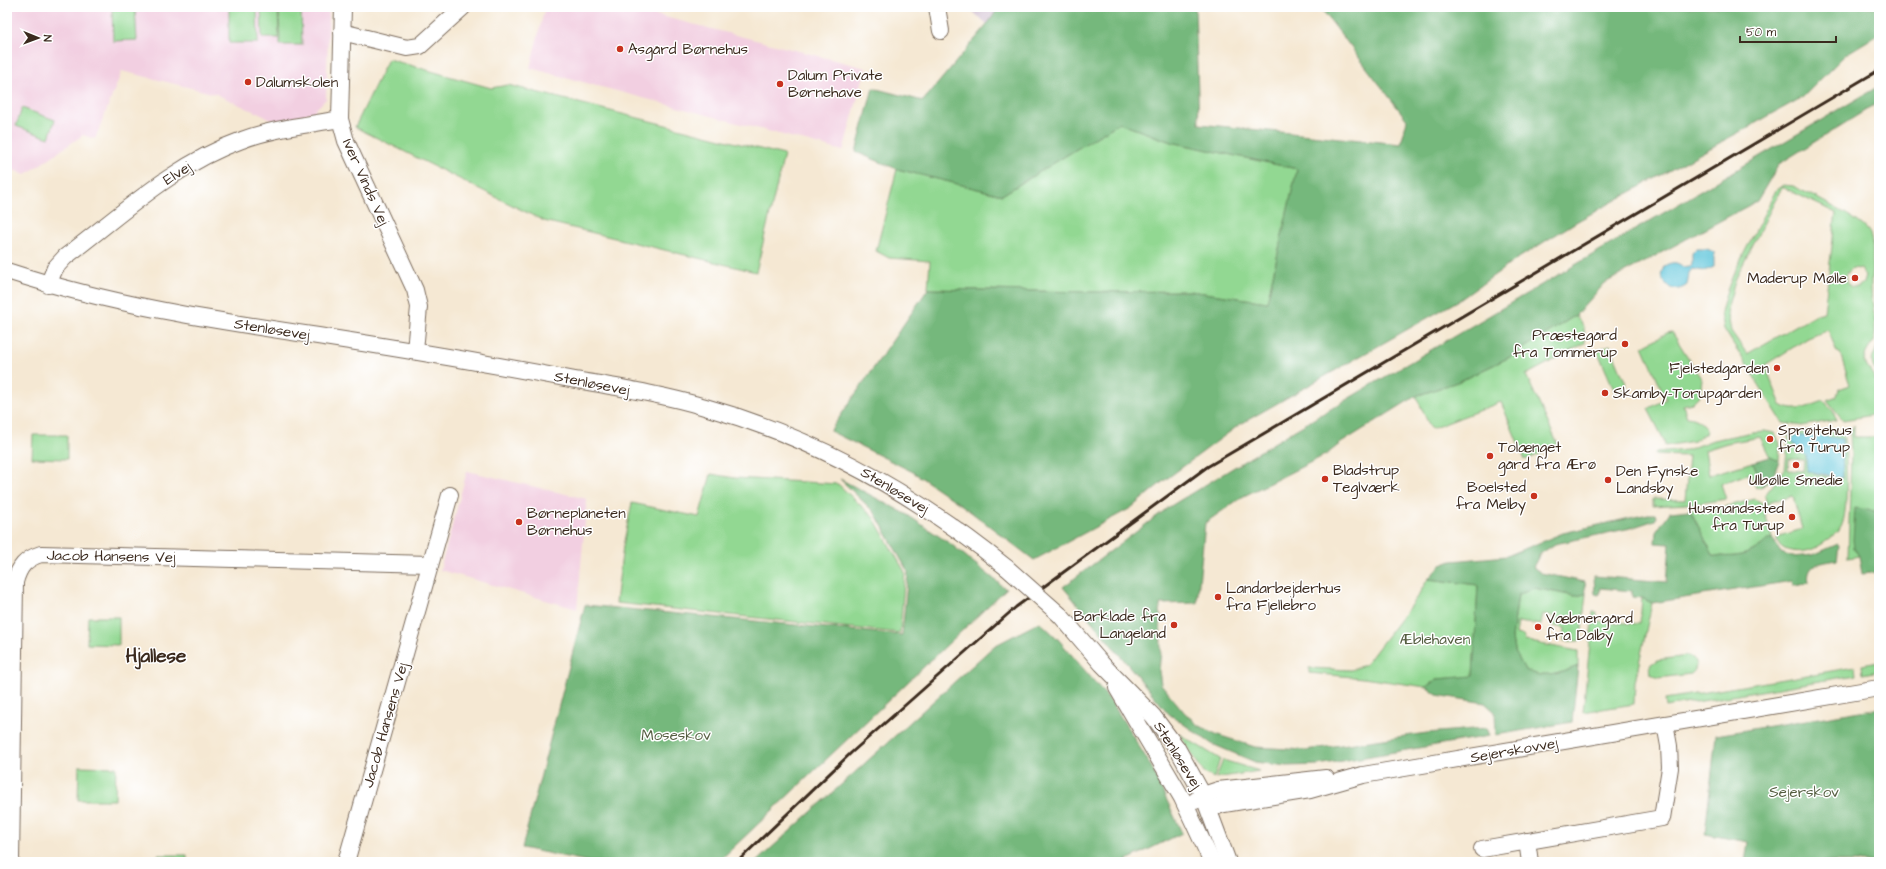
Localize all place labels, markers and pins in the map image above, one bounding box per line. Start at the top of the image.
place label: Asgård Børnehus [628,39,749,61]
marker: Asgård Børnehus [615,44,625,54]
place label: Dalum Private Børnehave [788,65,883,103]
place label: Dalumskolen [256,72,339,93]
marker: Dalumskolen [243,77,253,87]
marker: Dalum Private Børnehave [775,79,785,89]
place label: Maderup Mølle [1747,268,1847,289]
marker: Maderup Mølle [1850,273,1860,283]
place label: Præstegård fra Tommerup [1513,325,1617,363]
marker: Præstegård fra Tommerup [1620,339,1630,349]
place label: Fjelstedgården [1669,358,1769,380]
marker: Fjelstedgården [1772,363,1782,373]
place label: Skamby-Torupgården [1613,383,1762,405]
marker: Skamby-Torupgården [1600,388,1610,398]
place label: Sprøjtehus fra Turup [1778,420,1853,458]
marker: Sprøjtehus fra Turup [1765,434,1775,444]
place label: Tolænget gård fra Ærø [1498,437,1597,476]
marker: Tolænget gård fra Ærø [1485,451,1495,461]
place label: Bladstrup Teglværk [1333,460,1400,499]
marker: Ulbølle Smedie [1791,460,1801,470]
place label: Den Fynske Landsby [1616,461,1698,500]
place label: Ulbølle Smedie [1749,470,1843,491]
marker: Bladstrup Teglværk [1320,474,1330,484]
marker: Den Fynske Landsby [1603,475,1613,485]
place label: Boelsted fra Melby [1456,477,1526,516]
marker: Boelsted fra Melby [1529,491,1539,501]
place label: Husmandssted fra Turup [1688,498,1784,536]
place label: Børneplaneten Børnehus [527,503,626,541]
marker: Husmandssted fra Turup [1787,512,1797,522]
marker: Børneplaneten Børnehus [514,517,524,527]
place label: Landarbejderhus fra Fjellebro [1226,578,1341,616]
marker: Landarbejderhus fra Fjellebro [1213,592,1223,602]
place label: Barklade fra Langeland [1074,606,1166,645]
place label: Væbnergård fra Dalby [1546,608,1633,647]
marker: Barklade fra Langeland [1169,620,1179,630]
marker: Væbnergård fra Dalby [1533,622,1543,632]

